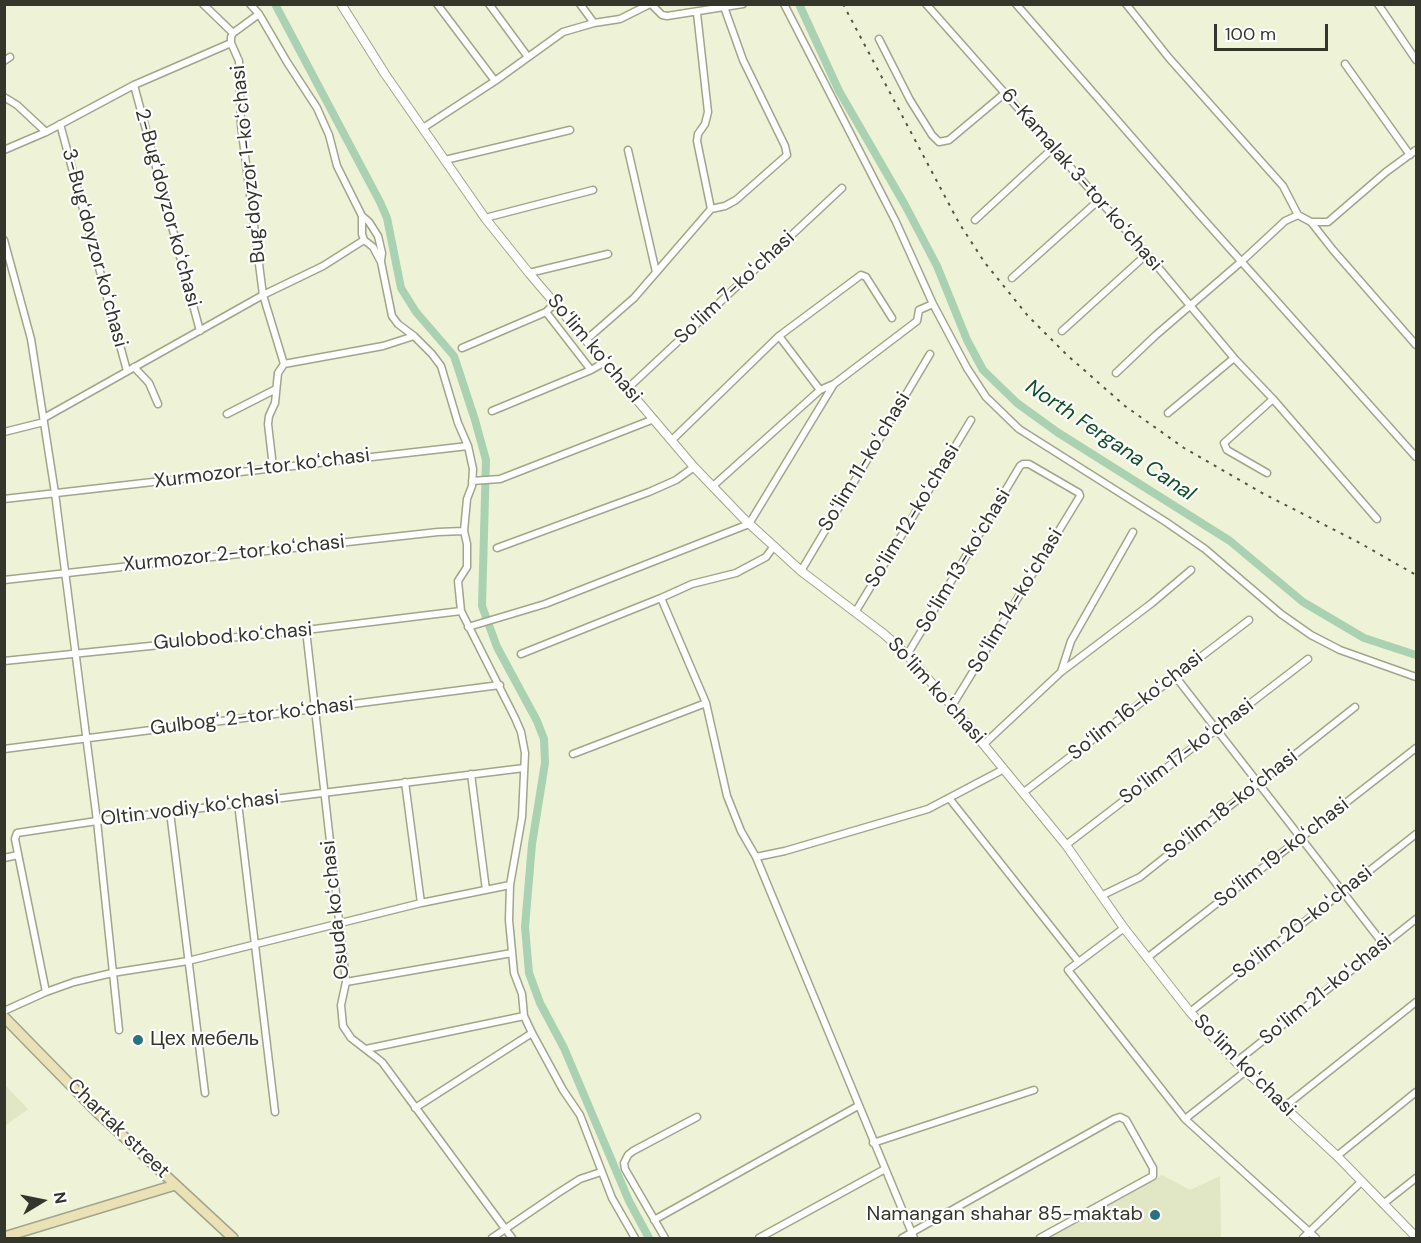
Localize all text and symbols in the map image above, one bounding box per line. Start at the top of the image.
scale bar [1217,12,1331,50]
text: 100 m [1225,22,1276,46]
street label: Bugʻdoyzor 1-koʻchasi [227,64,271,264]
street label: 6-Kamalak 3-tor koʻchasi [995,84,1167,276]
street label: 2-Bugʻdoyzor koʻchasi [129,106,205,310]
street label: 3-Bugʻdoyzor koʻchasi [56,146,132,350]
street label: Soʻlim 7-koʻchasi [670,226,800,350]
street label: Soʻlim koʻchasi [542,290,646,408]
water label: North Fergana Canal [1020,375,1200,507]
street label: Soʻlim 11-koʻchasi [814,388,916,536]
street label: Soʻlim 12-koʻchasi [861,440,965,592]
street label: Xurmozor 1-tor koʻchasi [153,444,371,494]
street label: Soʻlim 13-koʻchasi [912,485,1016,637]
street label: Soʻlim 14-koʻchasi [964,525,1068,677]
street label: Xurmozor 2-tor koʻchasi [122,530,346,578]
street label: Gulobod koʻchasi [153,618,313,656]
street label: Soʻlim koʻchasi [882,633,990,749]
street label: Soʻlim 16-koʻchasi [1064,646,1208,766]
street label: Gulbogʻ 2-tor koʻchasi [149,693,355,741]
street label: Soʻlim 17-koʻchasi [1115,694,1259,810]
street label: Soʻlim 18-koʻchasi [1159,745,1303,865]
street label: Oltin vodiy koʻchasi [100,786,280,832]
street label: Soʻlim 19-koʻchasi [1210,793,1354,913]
street label: Osuda koʻchasi [317,839,355,981]
street label: Soʻlim 20-koʻchasi [1228,861,1378,985]
street label: Soʻlim 21-koʻchasi [1255,929,1397,1051]
street label: Soʻlim koʻchasi [1188,1010,1300,1122]
place label: Цех мебель [150,1028,259,1052]
marker: Цех мебель [131,1033,145,1047]
street label: Chartak street [62,1074,174,1184]
north arrow [12,1171,72,1231]
text: N [49,1190,72,1205]
place label: Namangan shahar 85-maktab [867,1203,1143,1227]
marker: Namangan shahar 85-maktab [1148,1208,1162,1222]

